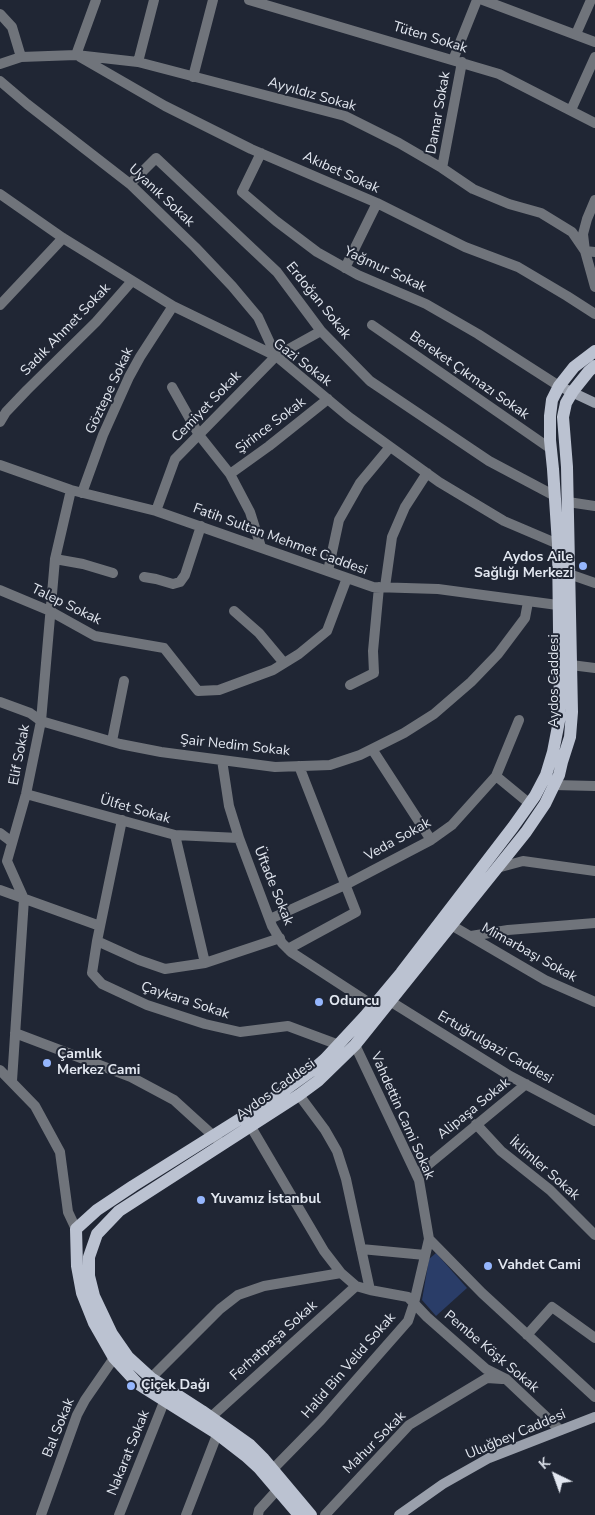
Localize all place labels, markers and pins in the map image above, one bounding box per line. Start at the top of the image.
place label: Aydos Aile Sağlığı Merkezi [474,550,573,582]
marker: Aydos Aile Sağlığı Merkezi [577,560,589,572]
place label: Oduncu [329,994,379,1010]
marker: Oduncu [313,996,325,1008]
place label: Çamlık Merkez Cami [57,1047,140,1080]
marker: Çamlık Merkez Cami [41,1057,53,1069]
place label: Yuvamız İstanbul [211,1192,321,1208]
marker: Yuvamız İstanbul [195,1194,207,1206]
place label: Vahdet Cami [498,1258,581,1274]
marker: Vahdet Cami [482,1260,494,1272]
place label: Çiçek Dağı [141,1378,210,1394]
marker: Çiçek Dağı [125,1380,137,1392]

